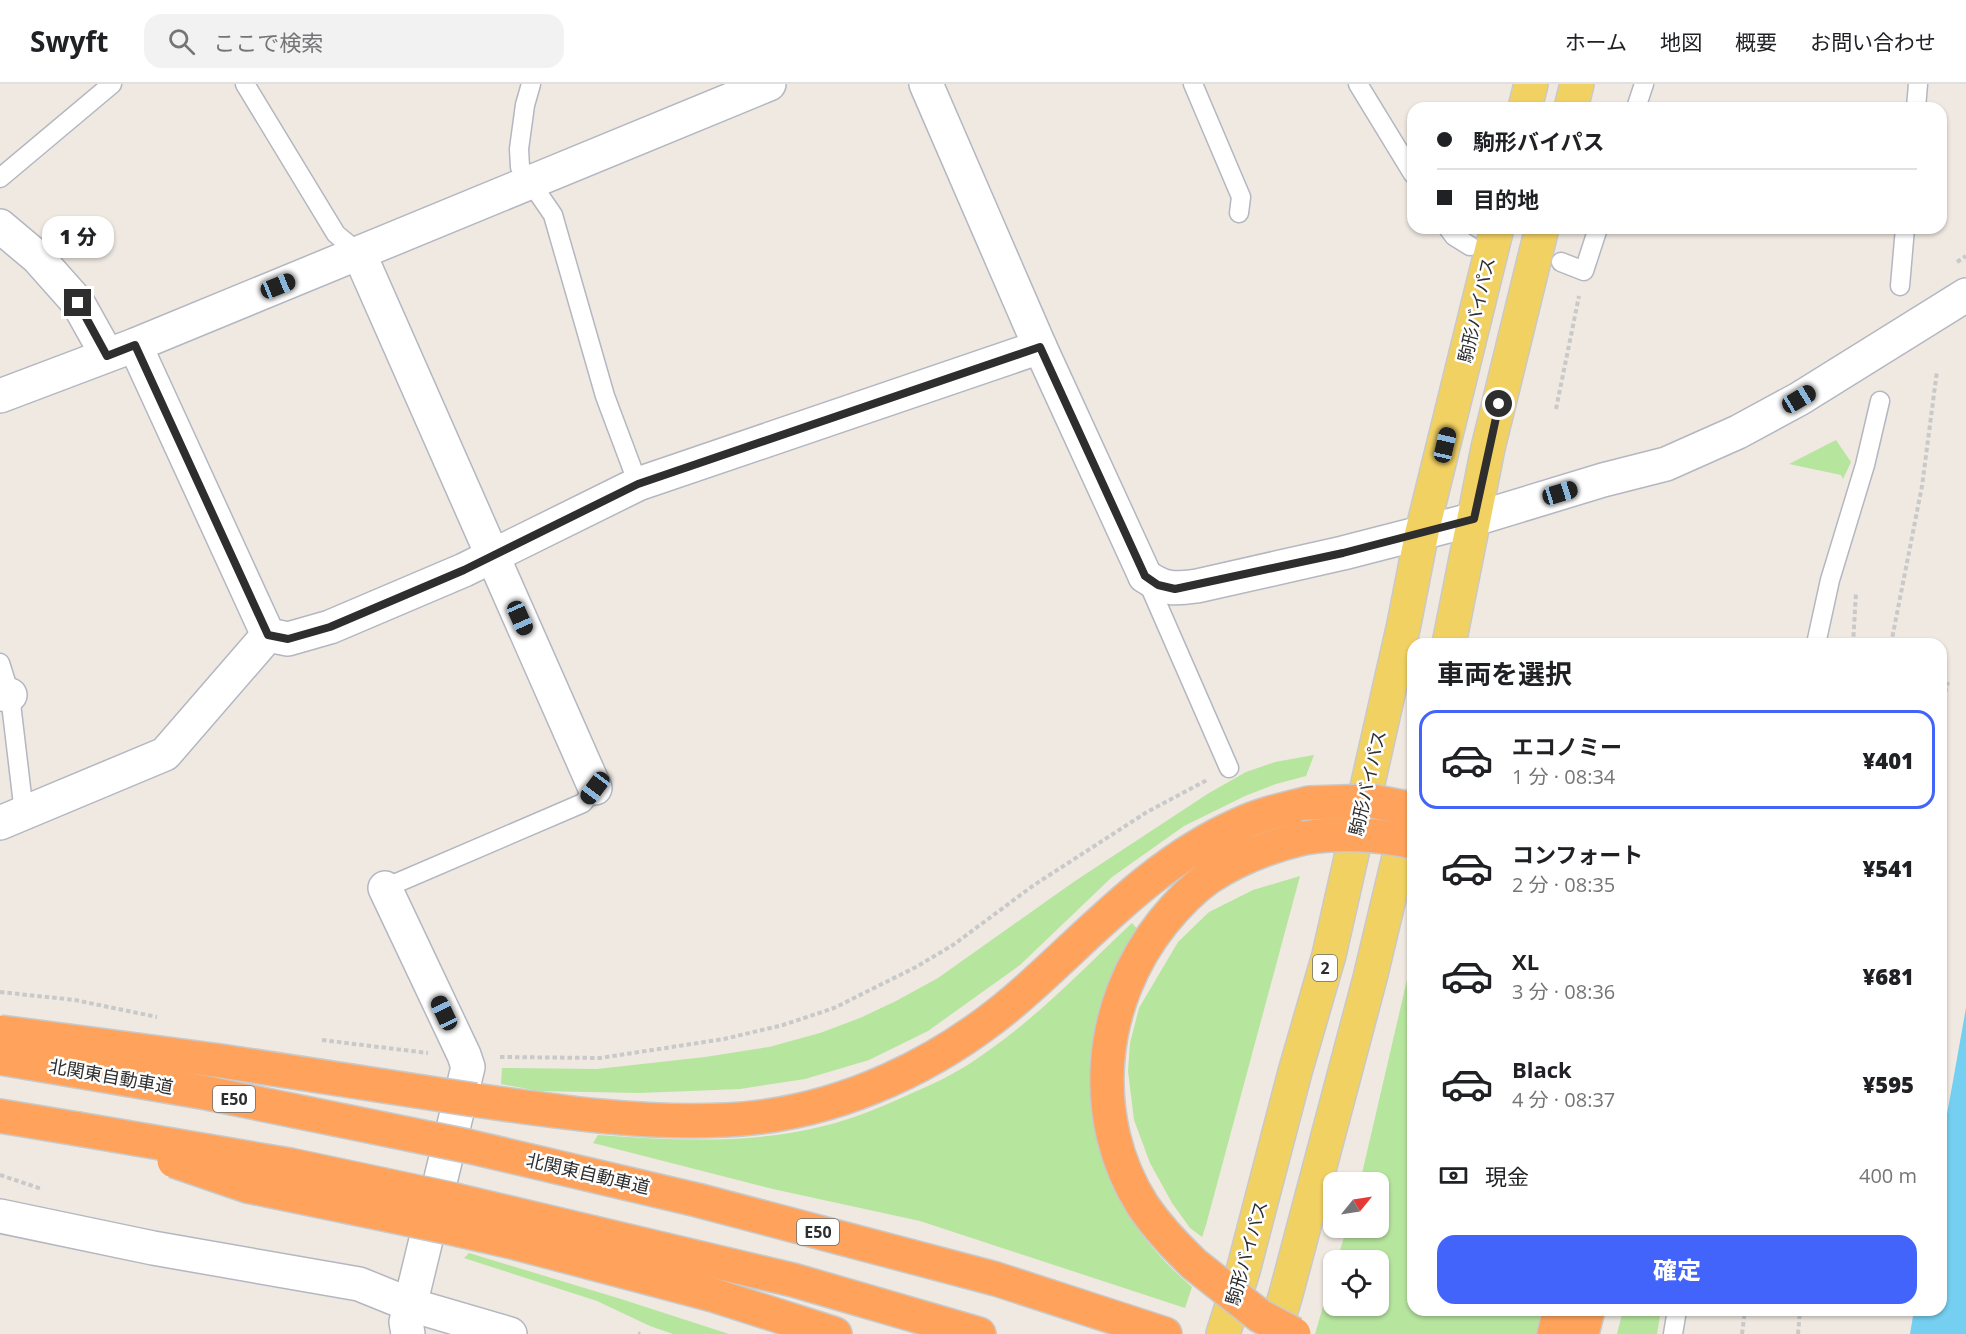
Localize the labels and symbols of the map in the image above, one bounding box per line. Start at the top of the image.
callout: 1 分 [42,216,114,258]
street label: 駒形バイパス [1452,255,1500,365]
car [258,271,298,301]
route end [64,289,91,316]
car [1779,382,1819,416]
route start [1485,390,1512,417]
car [1432,425,1458,465]
car [1540,479,1580,507]
car [504,598,536,638]
street label: 駒形バイパス [1343,728,1391,838]
car [577,768,613,808]
road number: 2 [1313,955,1337,981]
car [428,993,460,1033]
street label: 北関東自動車道 [47,1053,175,1099]
road number: E50 [213,1086,255,1112]
street label: 北関東自動車道 [524,1147,652,1199]
north arrow [1323,1172,1389,1238]
street label: 駒形バイパス [1220,1198,1272,1308]
road number: E50 [797,1219,839,1245]

